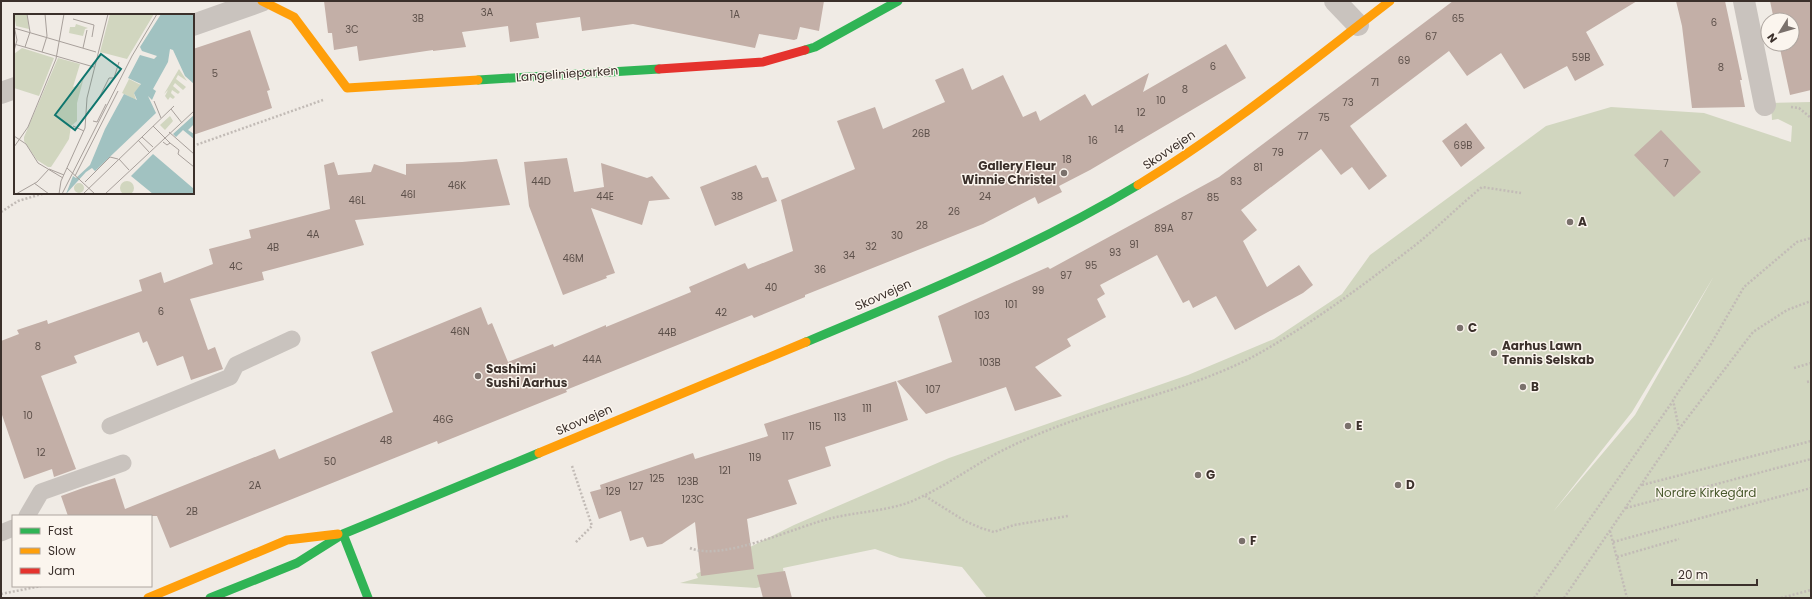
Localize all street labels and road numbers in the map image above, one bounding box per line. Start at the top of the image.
street label: Langelinieparken [515,61,619,86]
street label: Skovvejen [1139,126,1198,173]
street label: Skovvejen [852,275,914,314]
street label: Skovvejen [553,400,615,439]

